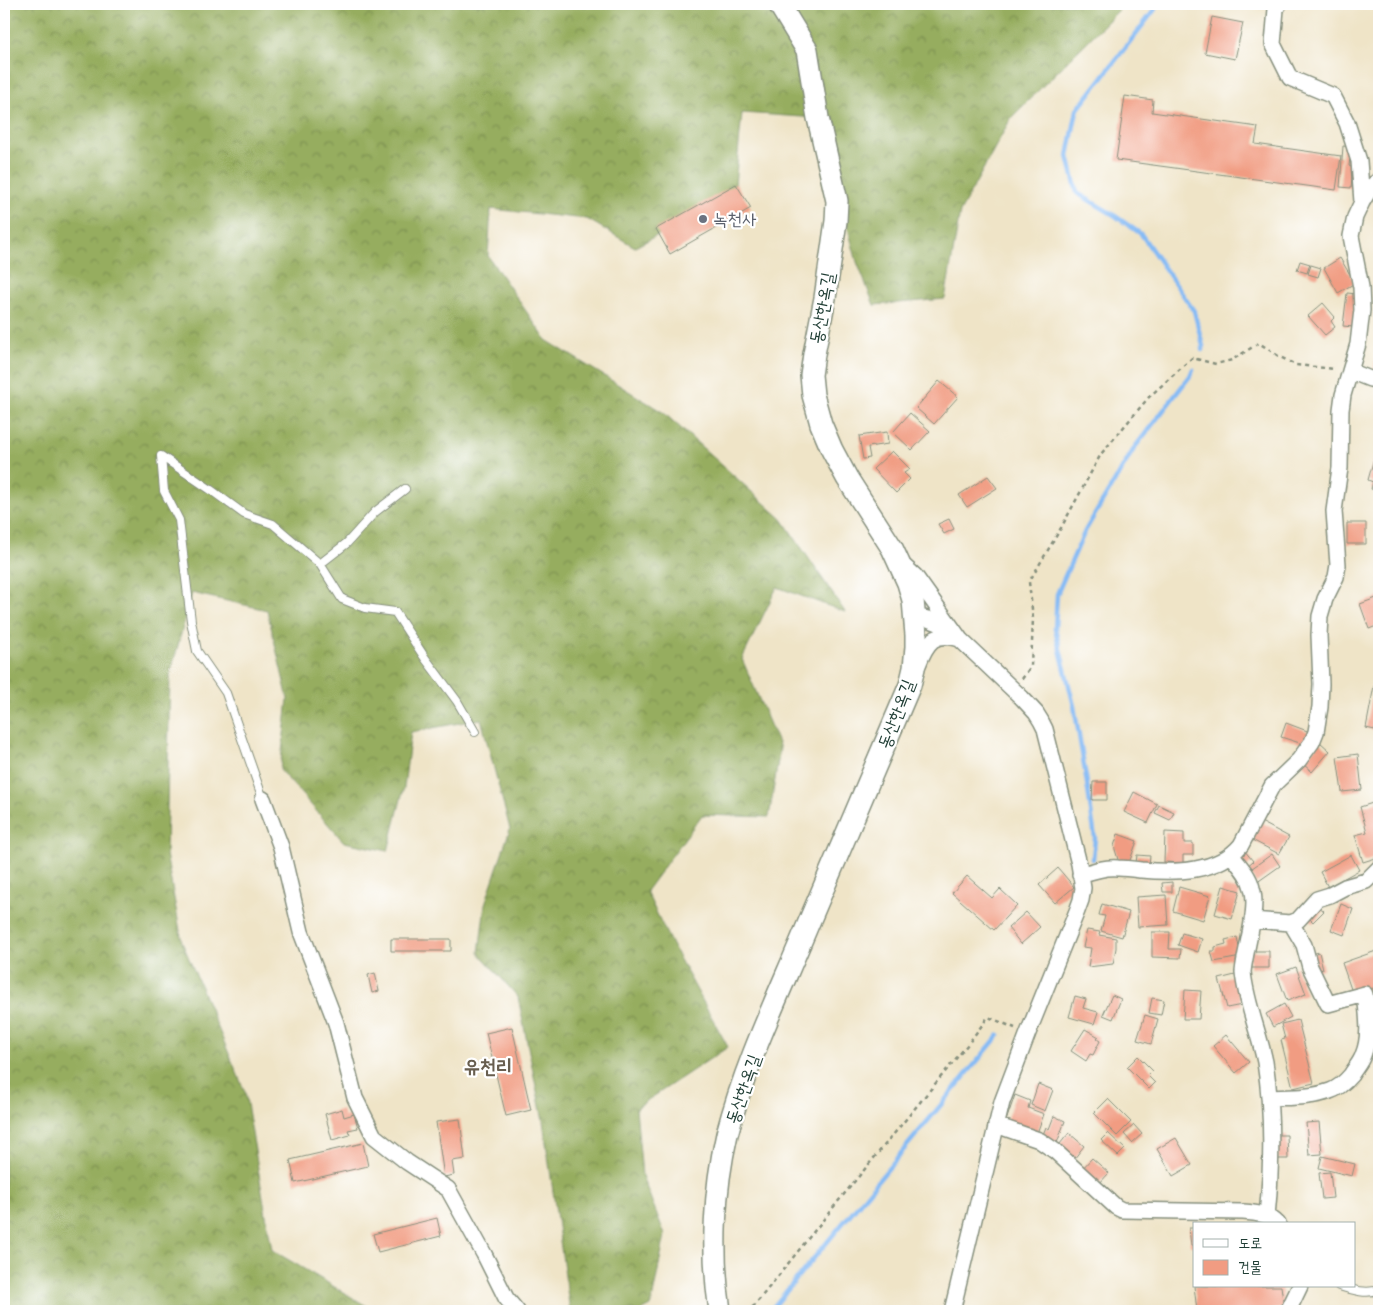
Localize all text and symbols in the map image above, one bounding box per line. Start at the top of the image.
place label: 녹천사 [713,208,757,231]
marker: 녹천사 [697,213,709,225]
street label: 동산한옥길 [805,270,840,346]
street label: 동산한옥길 [873,676,920,752]
street label: 동산한옥길 [721,1051,766,1127]
district label: 유천리 [464,1054,512,1079]
legend [1193,1222,1356,1288]
text: 도로 [1238,1234,1262,1253]
text: 건물 [1238,1258,1262,1277]

